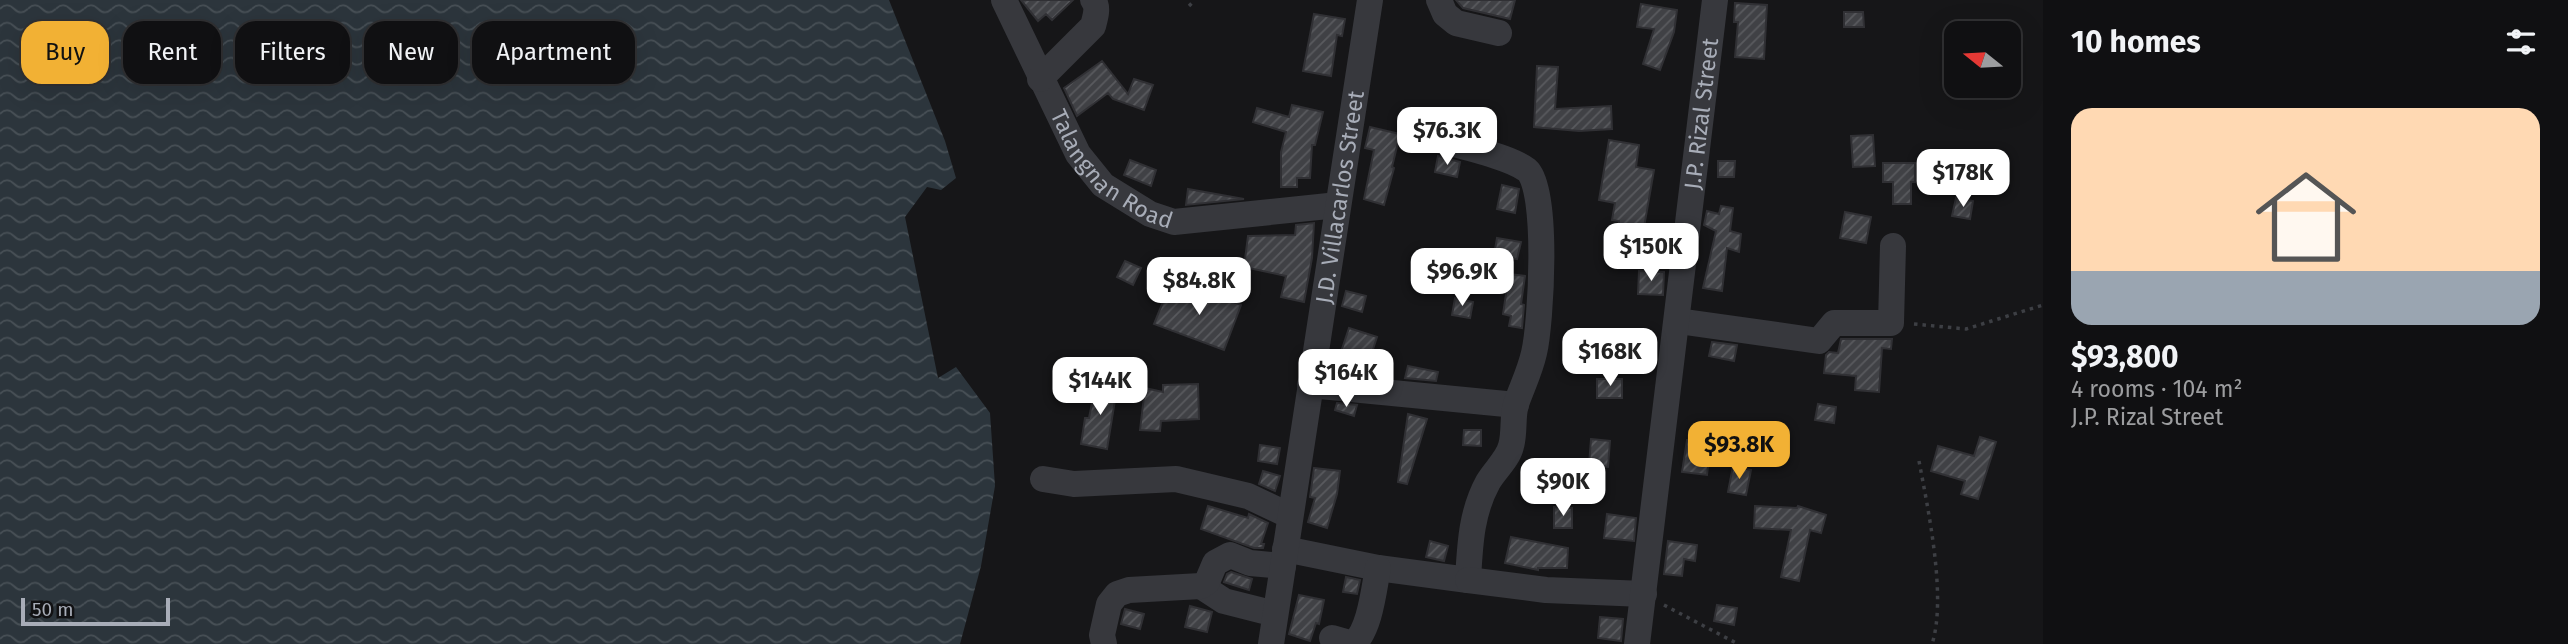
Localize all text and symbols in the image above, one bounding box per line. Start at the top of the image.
chip: Buy [21,21,109,84]
chip: Rent [123,21,221,84]
chip: Filters [235,21,350,84]
chip: New [364,21,458,84]
chip: Apartment [472,21,635,84]
north arrow [1944,21,2021,98]
map controls [1944,21,2021,98]
icon: filters [2502,23,2540,61]
text: 10 homes [2071,24,2201,60]
street label: J.P. Rizal Street [1678,36,1724,191]
street label: J.D. Villacarlos Street [1309,88,1370,306]
street label: Talangnan Road [1045,105,1176,235]
pin: $76.3K [1390,108,1504,167]
text: $76.3K [1413,116,1481,144]
pin: $178K [1914,150,2012,209]
icon: home [2243,154,2369,280]
text: $178K [1933,158,1993,186]
pin: $150K [1602,224,1700,283]
text: $150K [1620,232,1682,260]
pin: $96.9K [1405,248,1519,308]
text: $96.9K [1427,257,1497,285]
pin: $84.8K [1142,258,1256,317]
text: $84.8K [1163,266,1235,294]
pin: $168K [1561,328,1659,388]
text: $168K [1578,337,1642,365]
text: $93,800 [2071,339,2179,375]
pin: $164K [1297,350,1395,409]
pin: $144K [1051,358,1149,417]
text: $164K [1315,358,1378,386]
text: $144K [1068,366,1132,394]
text: 4 rooms · 104 m² [2071,375,2242,403]
text: J.P. Rizal Street [2071,403,2223,431]
pin: $93.8K [1682,421,1796,481]
text: $93.8K [1704,430,1774,458]
pin: $90K [1522,458,1604,518]
text: $90K [1536,467,1590,495]
scale bar [21,595,170,627]
text: 50 m [32,598,73,621]

